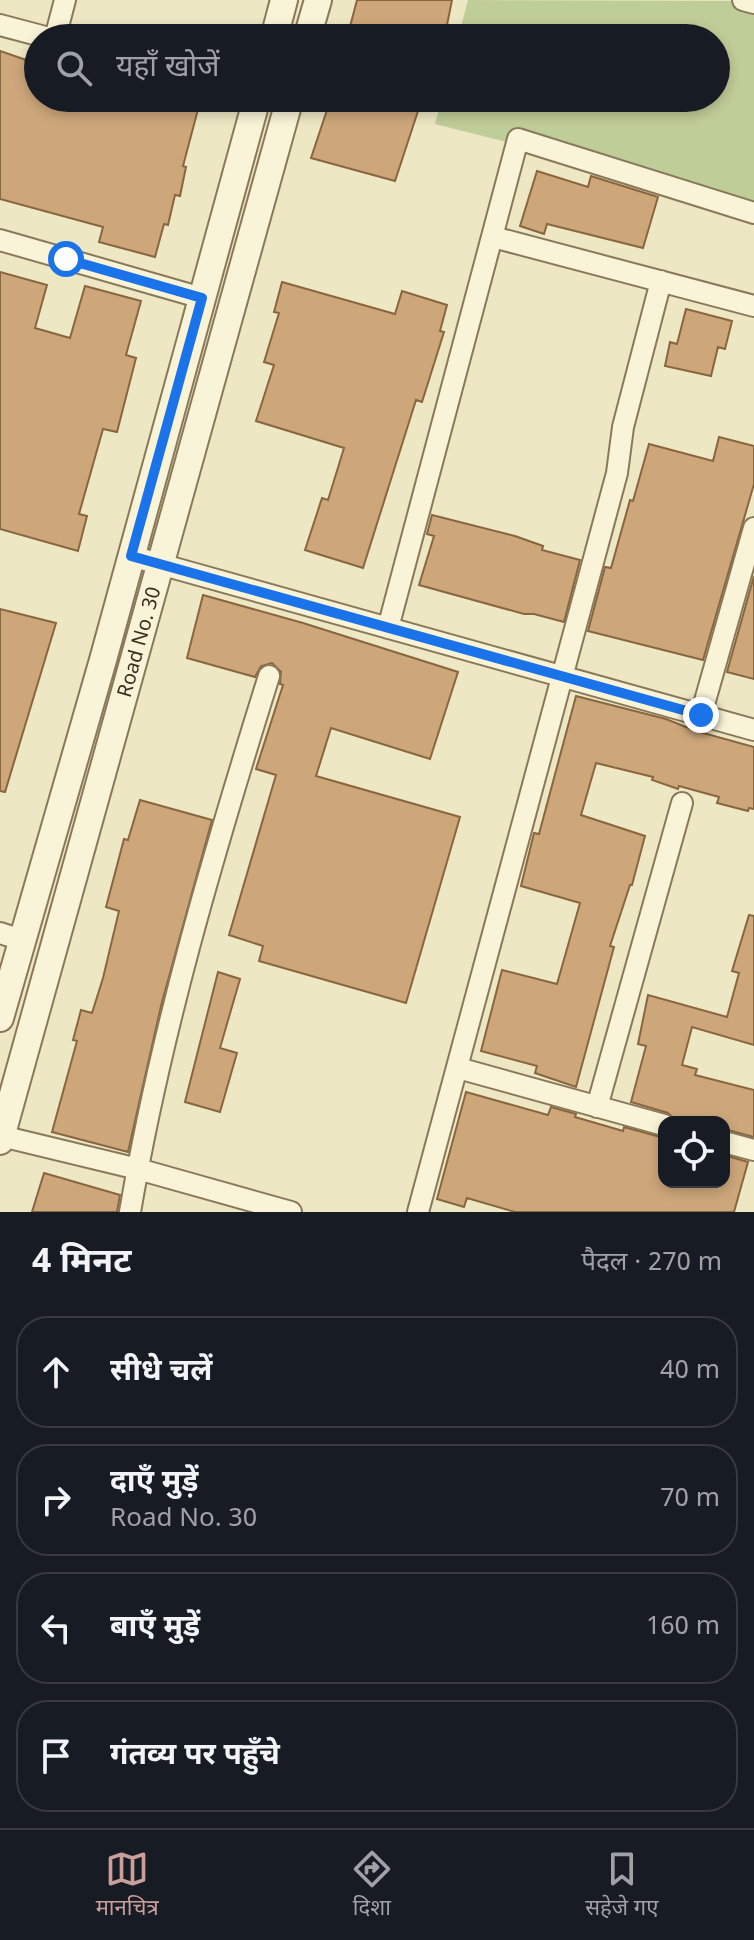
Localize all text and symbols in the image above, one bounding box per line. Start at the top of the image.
search box [24,24,730,112]
icon: search [52,46,96,90]
text: यहाँ खोजें [116,49,219,88]
route start [48,241,84,277]
street label: Road No. 30 [113,584,168,701]
route end [683,697,719,733]
map controls [658,1116,730,1188]
button: locate [658,1116,730,1188]
text: 4 मिनट [32,1242,131,1286]
text: पैदल · 270 m [581,1247,722,1281]
icon: ahead [34,1350,78,1394]
text: सीधे चलें [110,1353,212,1392]
text: 40 m [660,1355,720,1389]
text: दाएँ मुड़ें [110,1464,198,1503]
icon: right [34,1478,78,1522]
text: 70 m [660,1483,720,1517]
text: Road No. 30 [110,1503,257,1537]
icon: left [34,1606,78,1650]
text: बाएँ मुड़ें [110,1609,200,1648]
text: 160 m [646,1611,720,1645]
icon: arrive [34,1734,78,1778]
text: गंतव्य पर पहुँचे [110,1737,280,1776]
tab: मानचित्र [96,1847,159,1924]
tab: दिशा [350,1847,394,1924]
tab: सहेजे गए [585,1847,658,1924]

